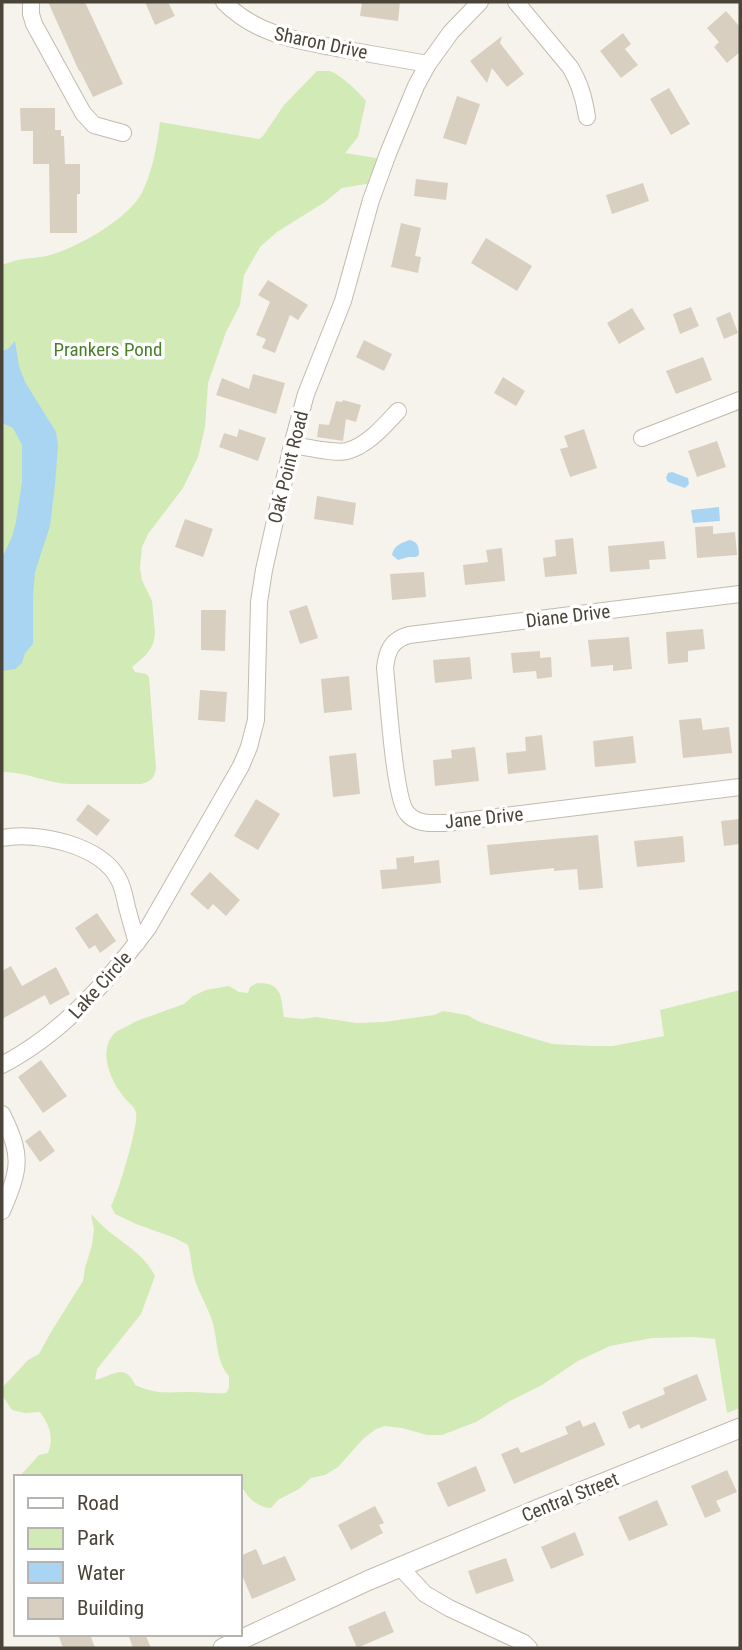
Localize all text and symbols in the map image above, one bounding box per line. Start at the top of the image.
street label: Sharon Drive [272,22,370,64]
park label: Prankers Pond [54,338,162,361]
street label: Oak Point Road [263,408,313,526]
street label: Diane Drive [525,599,612,633]
street label: Jane Drive [444,802,524,834]
street label: Lake Circle [64,947,136,1023]
street label: Central Street [518,1467,622,1527]
legend [14,1475,242,1636]
text: Road [77,1491,119,1515]
text: Park [77,1526,115,1550]
text: Water [77,1561,125,1585]
text: Building [77,1596,144,1620]

